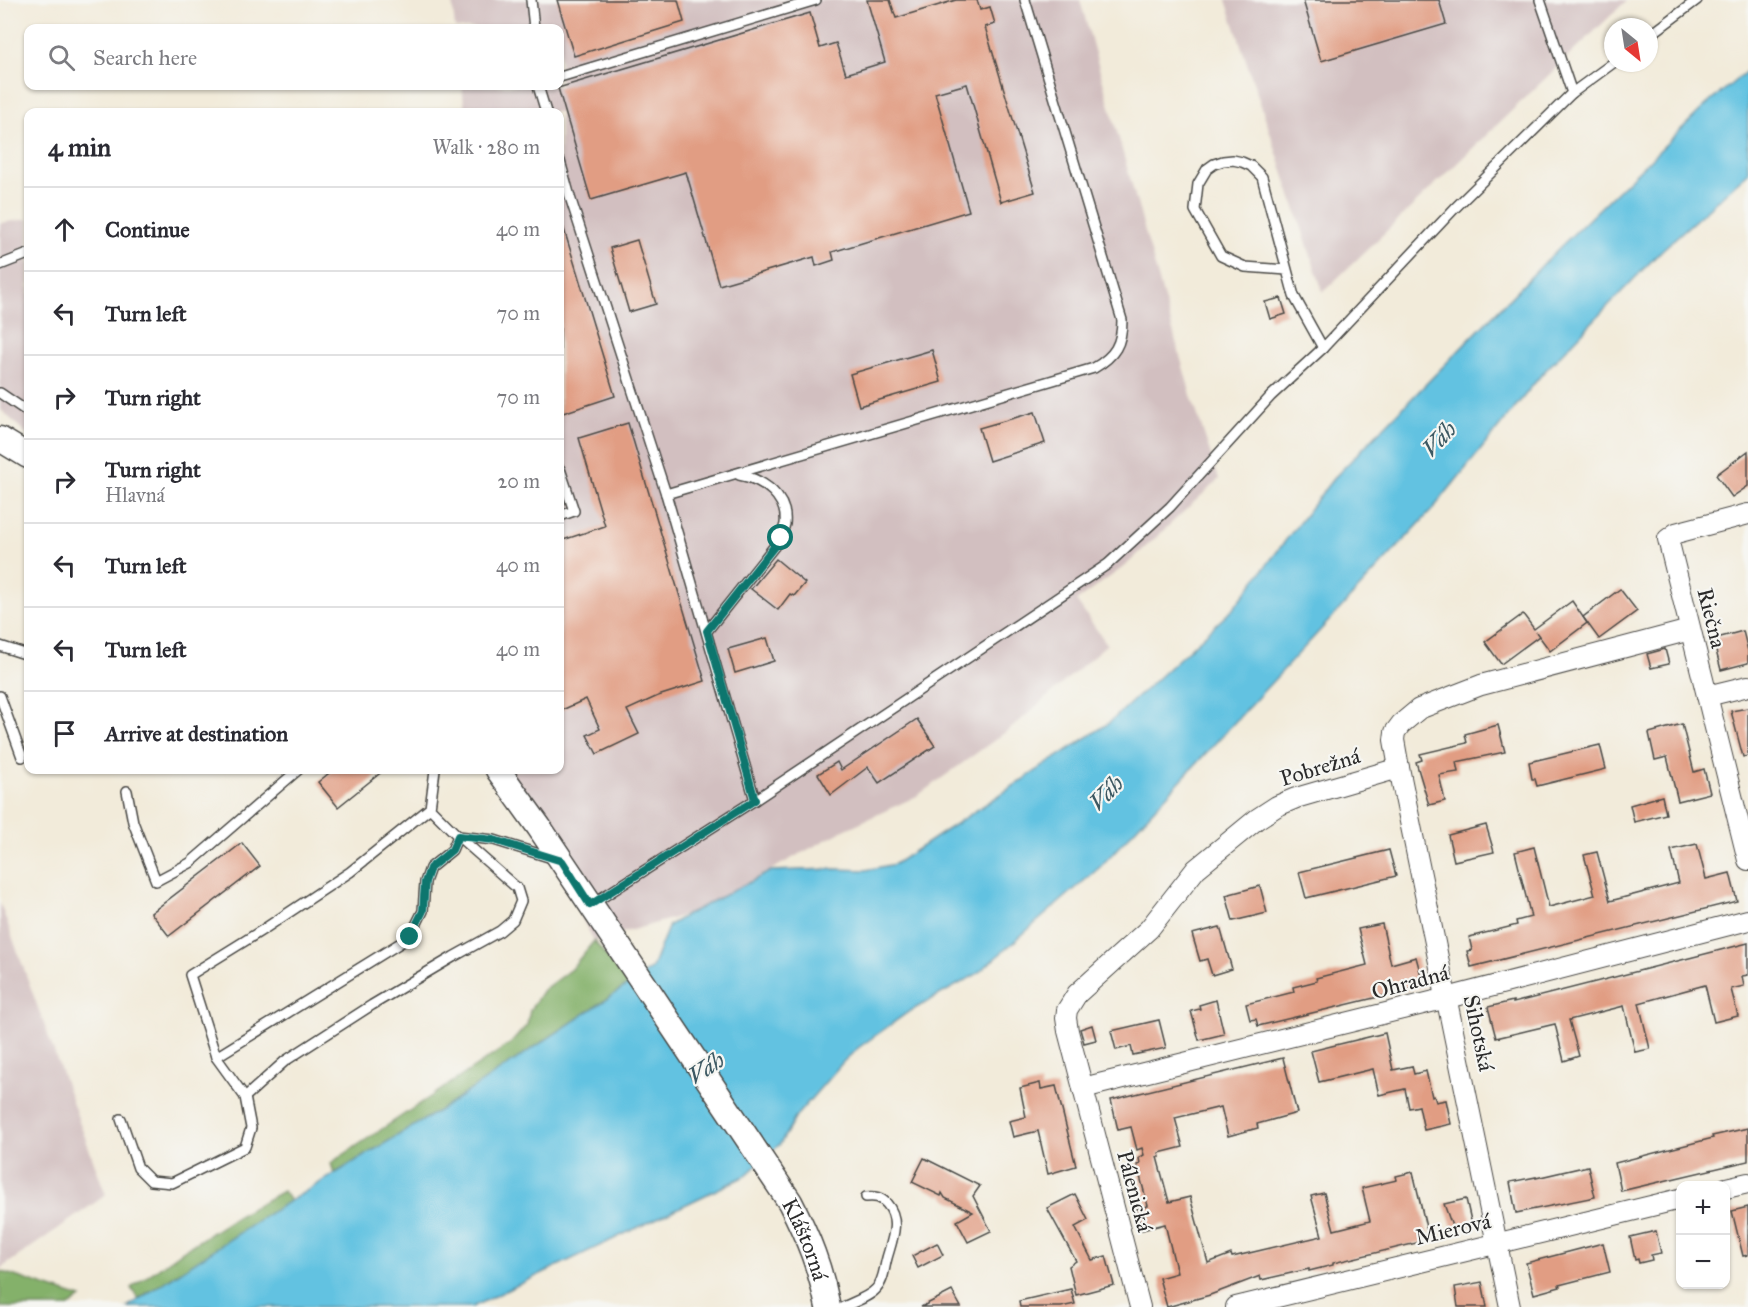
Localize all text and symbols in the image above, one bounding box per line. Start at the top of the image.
north arrow [1604,18,1658,72]
search box [24,24,564,90]
icon: search [45,41,78,74]
text: Search here [93,44,197,71]
text: 4 min [48,131,111,163]
text: Walk · 280 m [433,135,540,159]
icon: ahead [48,213,81,246]
text: Continue [105,216,190,243]
text: 40 m [496,217,540,241]
icon: left [48,297,81,330]
text: Turn left [105,300,187,327]
text: 70 m [497,301,540,325]
icon: right [48,381,81,414]
text: Turn right [105,384,201,411]
text: 70 m [497,385,540,409]
water label: Váh [1415,415,1463,463]
text: Turn right [105,456,201,483]
icon: right [48,465,81,498]
text: 20 m [497,469,540,493]
text: Hlavná [105,483,165,507]
route start [767,524,793,550]
icon: left [48,549,81,582]
text: Turn left [105,552,187,579]
text: 40 m [496,553,540,577]
street label: Riečna [1692,585,1733,652]
icon: left [48,633,81,666]
text: Turn left [105,636,187,663]
text: 40 m [496,637,540,661]
icon: arrive [48,717,81,750]
text: Arrive at destination [105,720,288,747]
street label: Pobrežná [1277,742,1364,792]
water label: Váh [1082,769,1130,817]
route end [396,923,422,949]
street label: Ohradná [1369,959,1452,1005]
street label: Sihotská [1458,992,1500,1074]
water label: Váh [682,1045,731,1091]
street label: Pálenická [1111,1147,1159,1235]
map controls [1676,1181,1730,1289]
button: + [1676,1181,1730,1235]
street label: Kláštorná [777,1193,835,1284]
street label: Mierová [1413,1207,1494,1251]
button: − [1676,1235,1730,1289]

